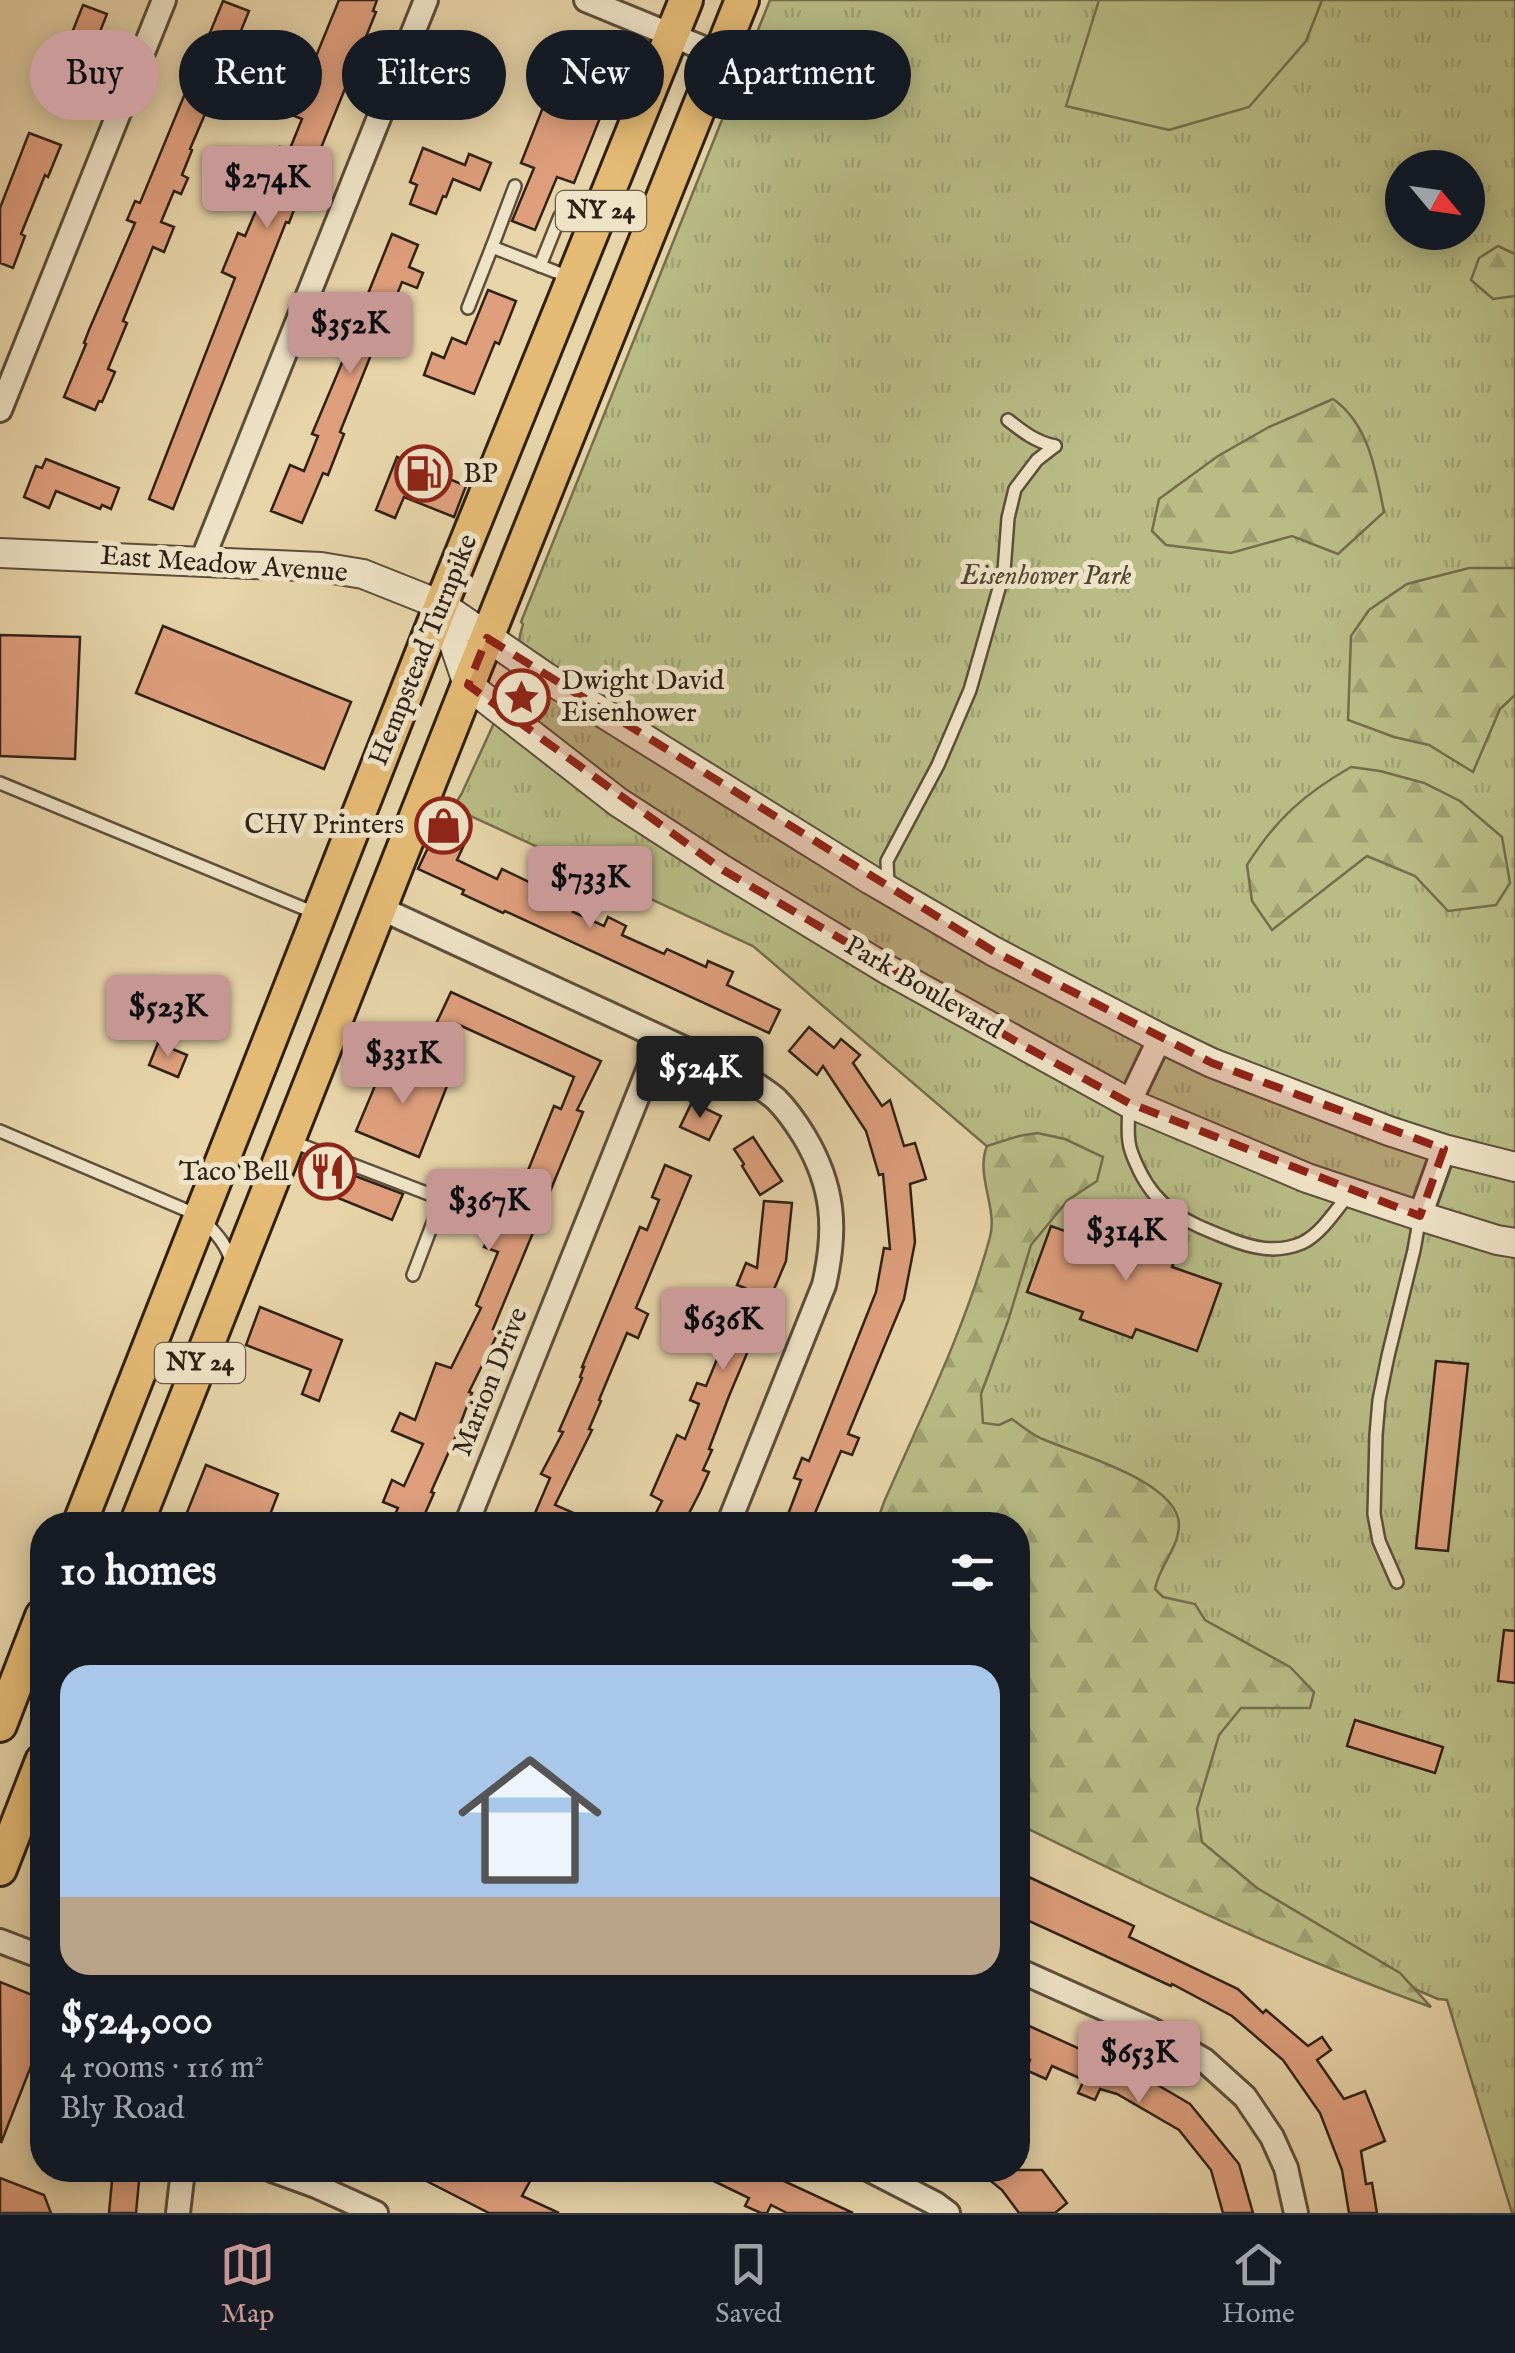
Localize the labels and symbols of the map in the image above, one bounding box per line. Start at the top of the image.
pin: $274K [197,146,337,231]
north arrow [1385,150,1485,250]
road number: NY 24 [556,191,646,231]
pin: $352K [280,292,420,377]
fuel station icon: BP [394,444,454,504]
place label: BP [463,457,498,492]
street label: Hempstead Turnpike [362,529,486,771]
street label: East Meadow Avenue [99,539,349,591]
park label: Eisenhower Park [960,559,1131,594]
place label: Dwight David Eisenhower [561,664,724,731]
place icon: Dwight David Eisenhower [492,667,552,727]
shop icon: CHV Printers [413,795,473,855]
place label: CHV Printers [244,808,404,843]
pin: $733K [520,846,660,931]
street label: Park Boulevard [837,928,1009,1048]
pin: $523K [98,975,238,1060]
pin: $331K [333,1022,473,1107]
pin: $524K [630,1036,770,1121]
restaurant icon: Taco Bell [298,1142,358,1202]
place label: Taco Bell [179,1155,289,1190]
pin: $367K [419,1169,559,1254]
pin: $314K [1056,1199,1196,1284]
pin: $636K [653,1288,793,1373]
street label: Marion Drive [445,1302,537,1461]
road number: NY 24 [155,1343,245,1383]
pin: $653K [1069,2021,1209,2106]

